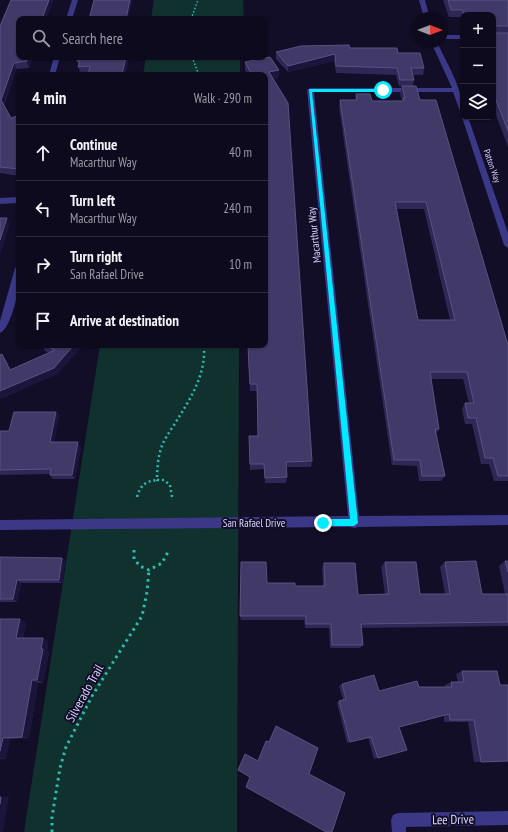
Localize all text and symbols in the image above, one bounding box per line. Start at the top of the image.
north arrow [412,12,448,48]
map controls [460,12,496,120]
button: + [460,12,496,48]
search box [16,16,268,60]
icon: search [30,27,52,49]
text: Search here [62,29,123,48]
button: − [460,48,496,84]
route start [374,81,392,99]
button: layers [460,84,496,120]
text: 4 min [32,87,66,109]
text: Walk · 290 m [194,90,252,107]
text: Continue [70,135,117,154]
icon: ahead [32,142,54,164]
text: 40 m [229,144,252,161]
street label: Patton Way [482,148,504,185]
text: Macarthur Way [70,154,137,171]
text: Turn left [70,191,115,210]
icon: left [32,198,54,220]
text: 240 m [223,200,252,217]
street label: Macarthur Way [304,205,324,264]
text: Macarthur Way [70,210,137,227]
text: Turn right [70,247,122,266]
icon: right [32,254,54,276]
text: 10 m [229,256,252,273]
text: San Rafael Drive [70,266,144,283]
icon: arrive [32,310,54,332]
text: Arrive at destination [70,311,179,330]
route end [314,514,332,532]
street label: San Rafael Drive [223,516,286,530]
street label: Silverado Trail [62,661,107,725]
street label: Lee Drive [432,811,474,828]

